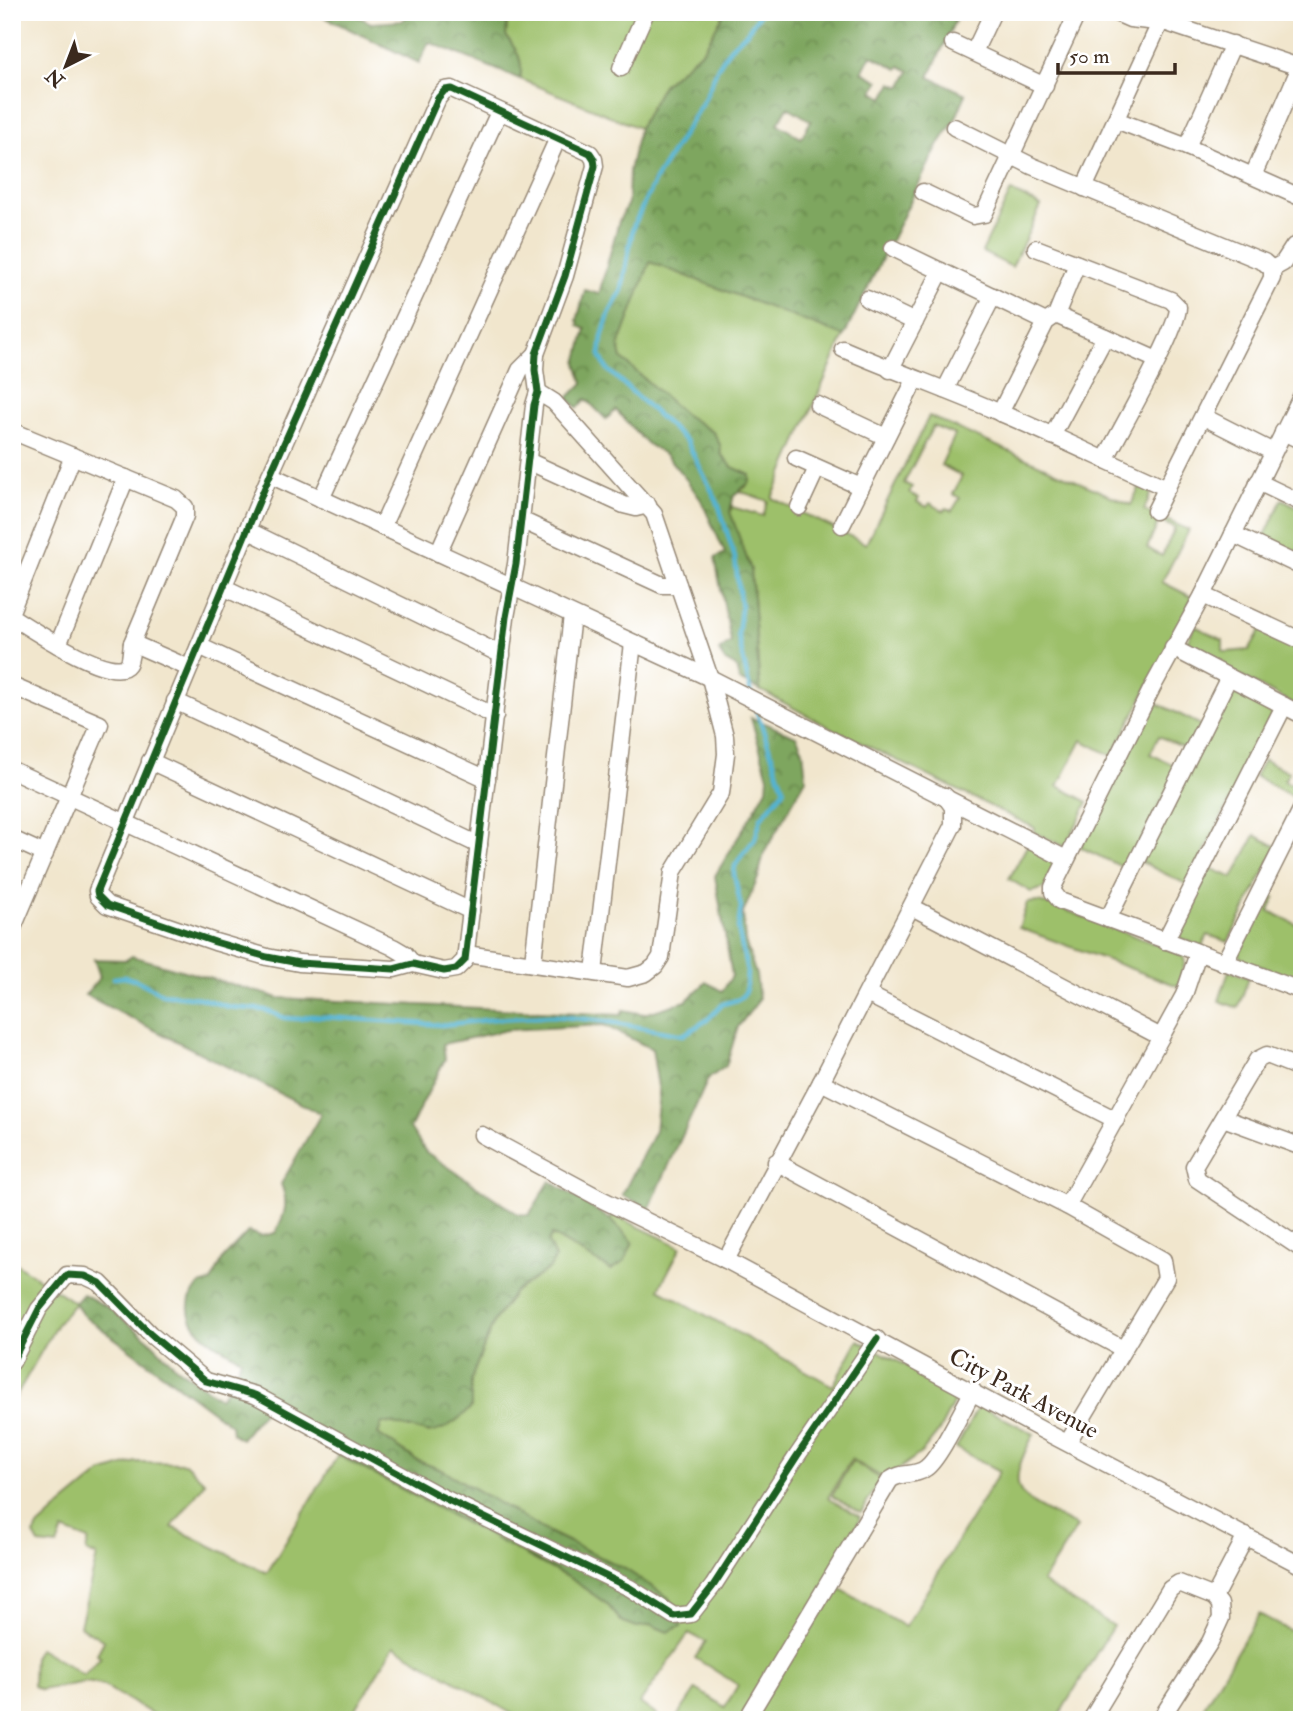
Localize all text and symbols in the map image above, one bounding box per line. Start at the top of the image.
north arrow [32,32,102,102]
scale bar [1058,32,1176,76]
text: 50 m [1069,43,1110,70]
text: N [40,63,70,93]
street label: City Park Avenue [944,1341,1104,1446]

